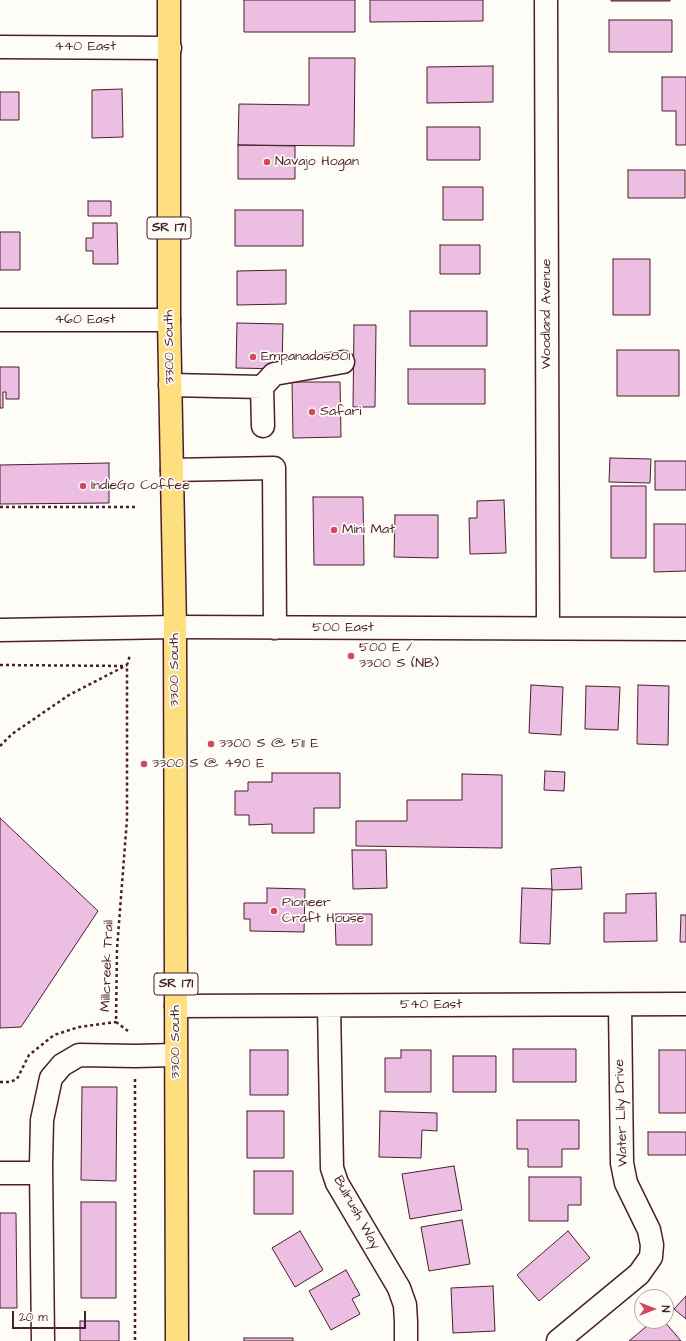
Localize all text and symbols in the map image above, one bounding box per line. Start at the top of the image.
street label: 440 East [54,39,116,55]
place label: Navajo Hogan [275,154,359,170]
marker: Navajo Hogan [262,157,272,167]
road number: SR 171 [147,217,191,239]
street label: Woodland Avenue [539,259,555,369]
street label: 3300 South [161,310,179,384]
street label: 460 East [55,312,115,328]
place label: Empanadas801 [261,349,350,365]
marker: Empanadas801 [248,352,258,362]
place label: Safari [320,404,361,420]
marker: Safari [307,407,317,417]
place label: IndieGo Coffee [91,478,190,494]
marker: IndieGo Coffee [78,481,88,491]
place label: Mini Mat [342,522,395,538]
marker: Mini Mat [329,525,339,535]
street label: 500 East [312,620,374,636]
street label: 3300 South [167,633,183,707]
place label: 500 E / 3300 S (NB) [359,640,439,672]
marker: 500 E / 3300 S (NB) [346,651,356,661]
place label: 3300 S @ 511 E [219,736,319,752]
marker: 3300 S @ 511 E [206,739,216,749]
place label: 3300 S @ 490 E [152,756,265,772]
marker: 3300 S @ 490 E [139,759,149,769]
place label: Pioneer Craft House [282,895,364,928]
marker: Pioneer Craft House [269,906,279,916]
street label: Millcreek Trail [98,920,118,1012]
road number: SR 171 [154,973,198,995]
street label: 540 East [400,997,462,1013]
street label: 3300 South [168,1005,184,1079]
street label: Water Lily Drive [612,1059,632,1167]
street label: Bulrush Way [329,1173,383,1253]
north arrow [634,1289,674,1329]
scale bar [14,1303,88,1329]
text: N [658,1306,673,1312]
text: 20 m [19,1309,48,1326]

